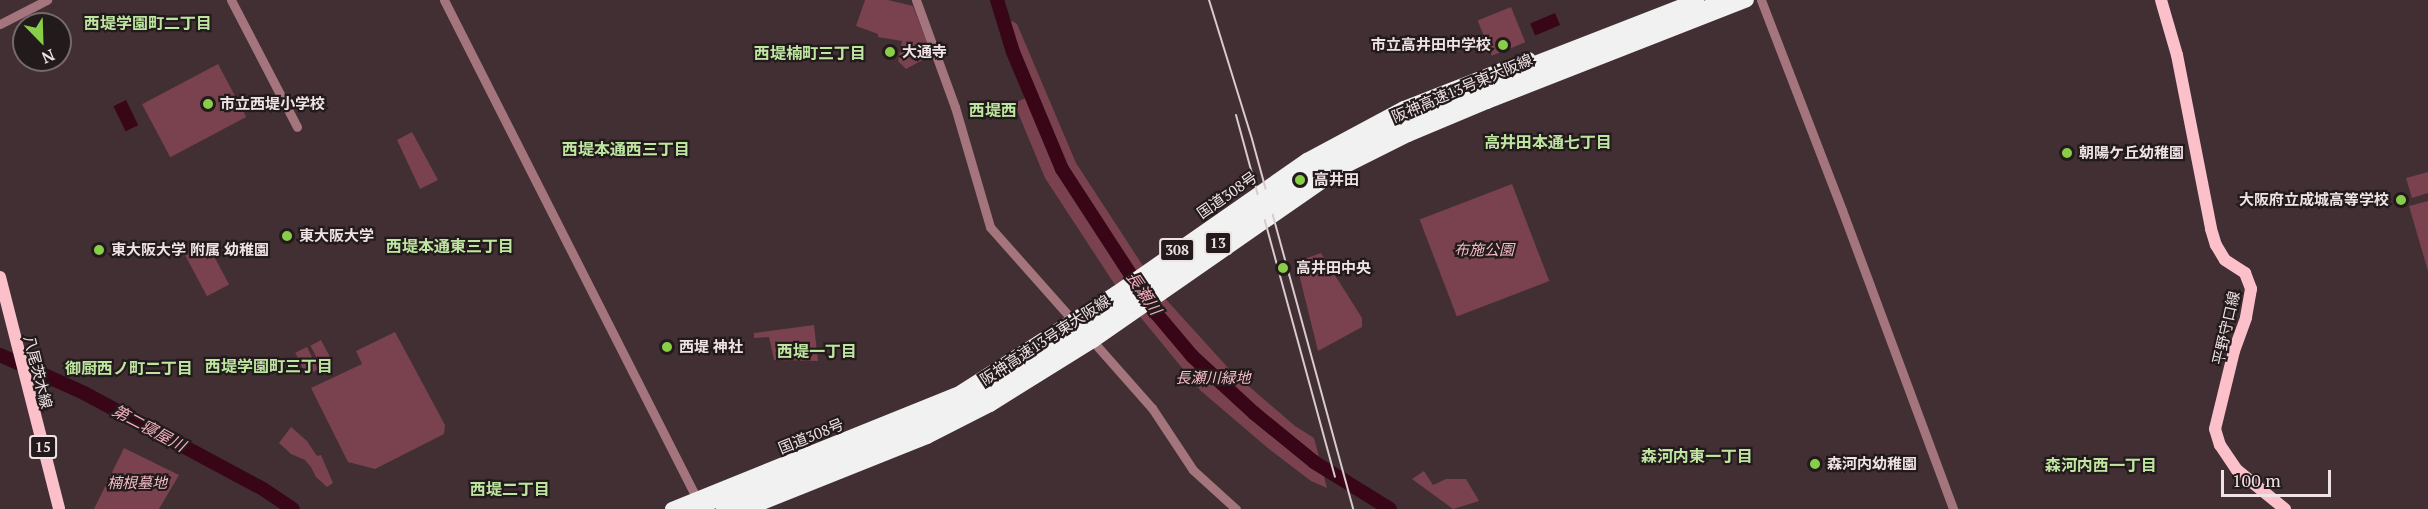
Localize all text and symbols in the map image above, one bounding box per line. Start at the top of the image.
north arrow [12,12,72,72]
district label: 西堤学園町二丁目 [84,13,212,33]
place label: 市立高井田中学校 [1371,36,1491,54]
marker: 市立高井田中学校 [1496,38,1510,52]
district label: 西堤楠町三丁目 [754,43,866,63]
place label: 大通寺 [902,43,947,61]
text: N [38,44,58,69]
marker: 大通寺 [883,45,897,59]
street label: 阪神高速13号東大阪線 [1389,50,1535,126]
place label: 市立西堤小学校 [220,95,325,113]
marker: 市立西堤小学校 [201,97,215,111]
district label: 西堤西 [969,100,1017,120]
district label: 高井田本通七丁目 [1484,132,1612,152]
district label: 西堤本通西三丁目 [562,139,690,159]
place label: 朝陽ケ丘幼稚園 [2079,144,2184,162]
marker: 朝陽ケ丘幼稚園 [2060,146,2074,160]
street label: 国道308号 [1194,168,1260,222]
marker: 高井田 [1291,171,1309,189]
place label: 高井田 [1314,171,1359,189]
place label: 大阪府立成城高等学校 [2239,191,2389,209]
marker: 大阪府立成城高等学校 [2394,193,2408,207]
place label: 東大阪大学 [299,227,374,245]
marker: 東大阪大学 [280,229,294,243]
road number: 13 [1203,232,1233,254]
district label: 西堤本通東三丁目 [386,236,514,256]
road number: 308 [1159,239,1195,261]
place label: 東大阪大学 附属 幼稚園 [111,241,269,259]
park label: 布施公園 [1454,241,1514,259]
marker: 東大阪大学 附属 幼稚園 [92,243,106,257]
marker: 高井田中央 [1274,259,1292,277]
place label: 高井田中央 [1296,259,1371,277]
water label: 長瀬川 [1123,268,1165,318]
street label: 平野守口線 [2209,289,2243,367]
street label: 阪神高速13号東大阪線 [977,291,1113,389]
street label: 八尾茨木線 [20,333,56,411]
place label: 西堤 神社 [679,338,743,356]
marker: 西堤 神社 [660,340,674,354]
district label: 西堤一丁目 [777,341,857,361]
district label: 西堤学園町三丁目 [205,356,333,376]
district label: 御厨西ノ町二丁目 [65,358,193,378]
park label: 長瀬川緑地 [1176,369,1250,387]
water label: 第二寝屋川 [109,401,189,455]
street label: 国道308号 [776,415,846,457]
road number: 15 [28,436,58,458]
district label: 森河内東一丁目 [1641,446,1753,466]
place label: 森河内幼稚園 [1827,455,1917,473]
district label: 森河内西一丁目 [2045,455,2157,475]
marker: 森河内幼稚園 [1808,457,1822,471]
scale bar [2224,458,2334,496]
text: 100 m [2232,468,2281,492]
park label: 楠根墓地 [107,474,167,492]
district label: 西堤二丁目 [470,479,550,499]

